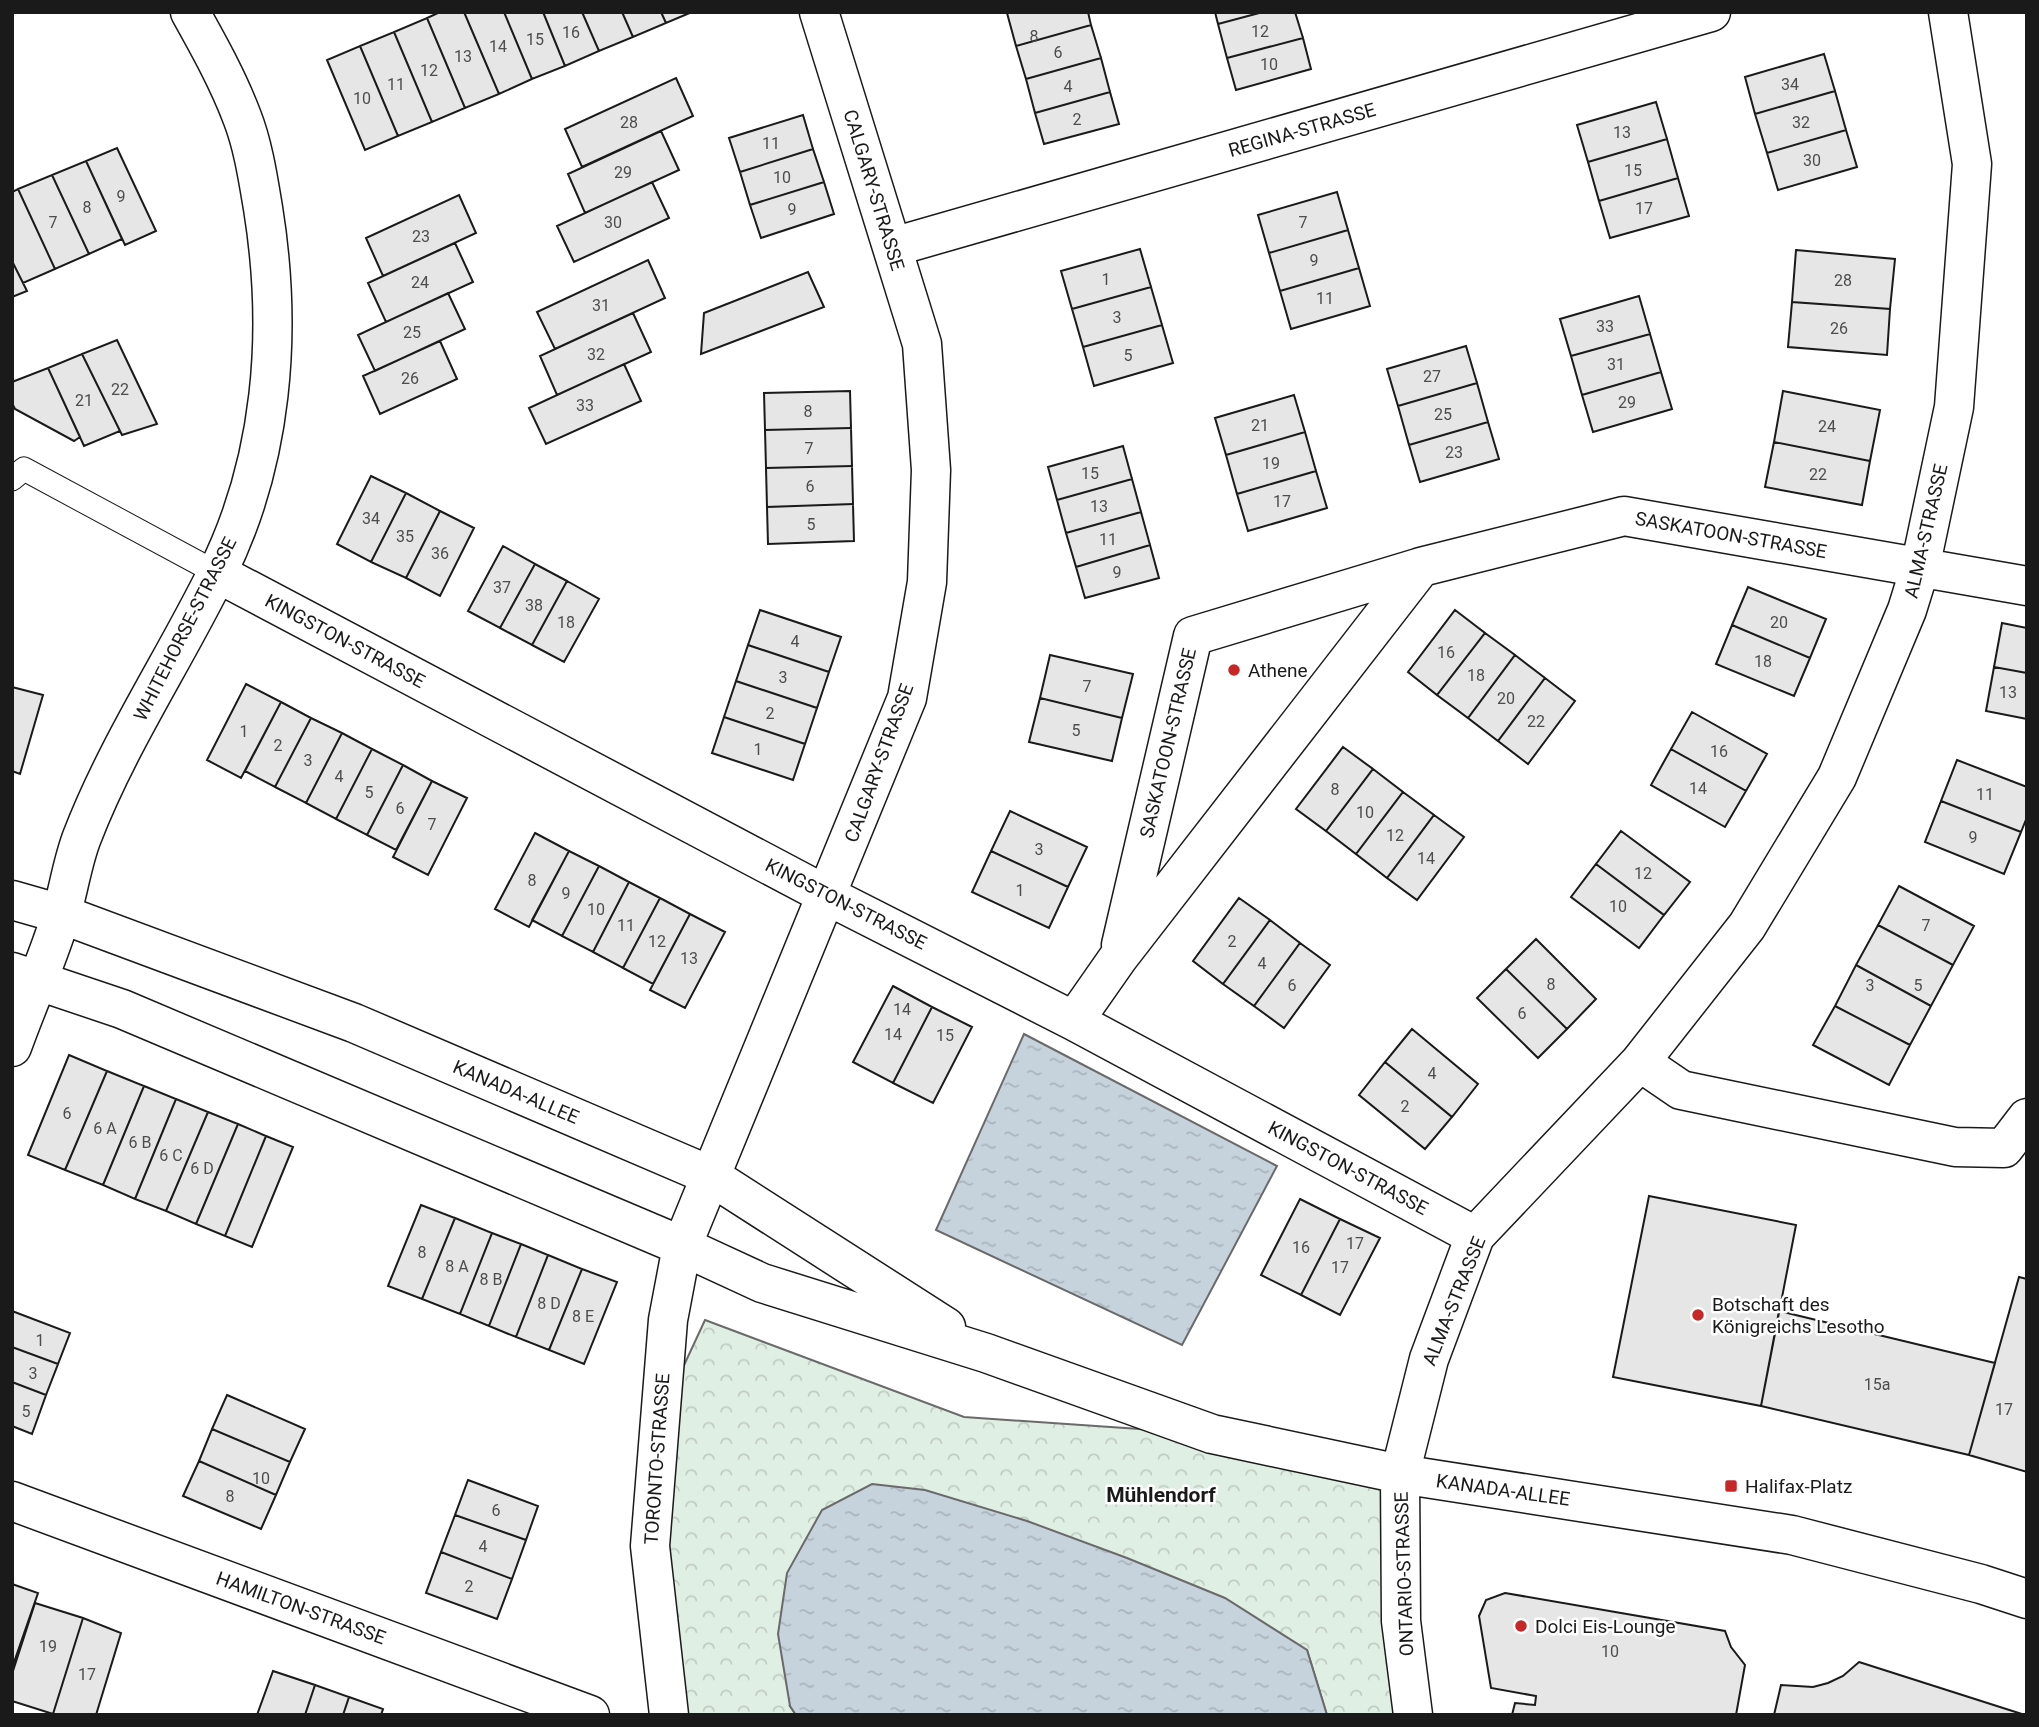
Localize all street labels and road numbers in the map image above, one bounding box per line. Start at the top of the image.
street label: REGINA-STRASSE [1226,98,1378,162]
street label: CALGARY-STRASSE [839,107,910,274]
street label: ALMA-STRASSE [1899,461,1953,600]
street label: SASKATOON-STRASSE [1633,507,1829,563]
street label: WHITEHORSE-STRASSE [129,533,241,725]
street label: KINGSTON-STRASSE [261,589,429,693]
street label: SASKATOON-STRASSE [1135,646,1201,840]
street label: CALGARY-STRASSE [840,680,918,846]
street label: KINGSTON-STRASSE [762,853,931,955]
street label: KANADA-ALLEE [449,1055,583,1129]
street label: KINGSTON-STRASSE [1264,1116,1432,1220]
street label: ALMA-STRASSE [1418,1233,1490,1369]
street label: TORONTO-STRASSE [640,1372,674,1545]
street label: KANADA-ALLEE [1435,1469,1572,1511]
street label: ONTARIO-STRASSE [1390,1491,1418,1657]
street label: HAMILTON-STRASSE [213,1567,389,1649]

